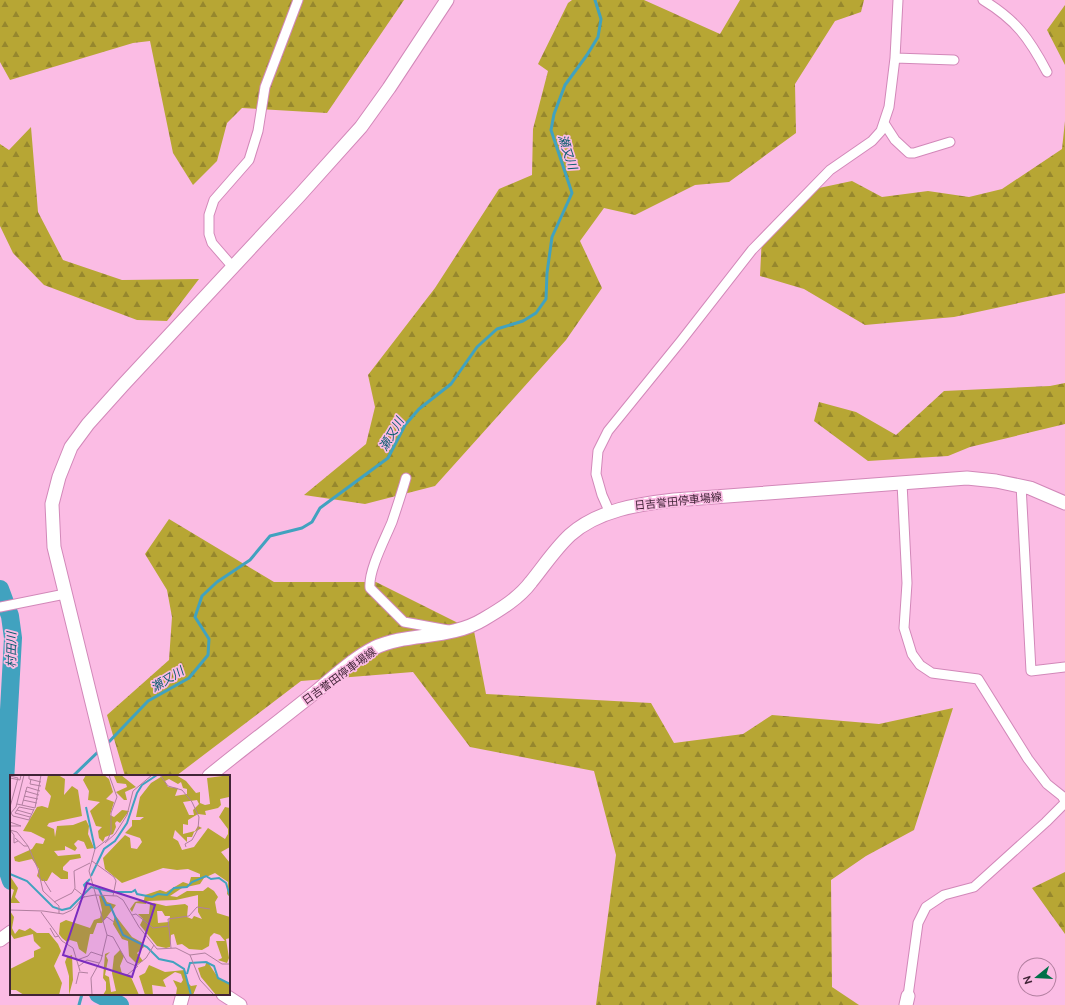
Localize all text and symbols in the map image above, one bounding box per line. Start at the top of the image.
water label: 瀬又川 [556,133,580,173]
water label: 瀬又川 [376,413,407,453]
street label: 日吉誉田停車場線 [634,490,722,512]
water label: 村田川 [4,630,18,668]
street label: 日吉誉田停車場線 [300,645,378,707]
water label: 瀬又川 [148,663,187,694]
inset map [10,775,230,995]
north arrow [1017,957,1057,997]
text: N [1021,974,1034,986]

